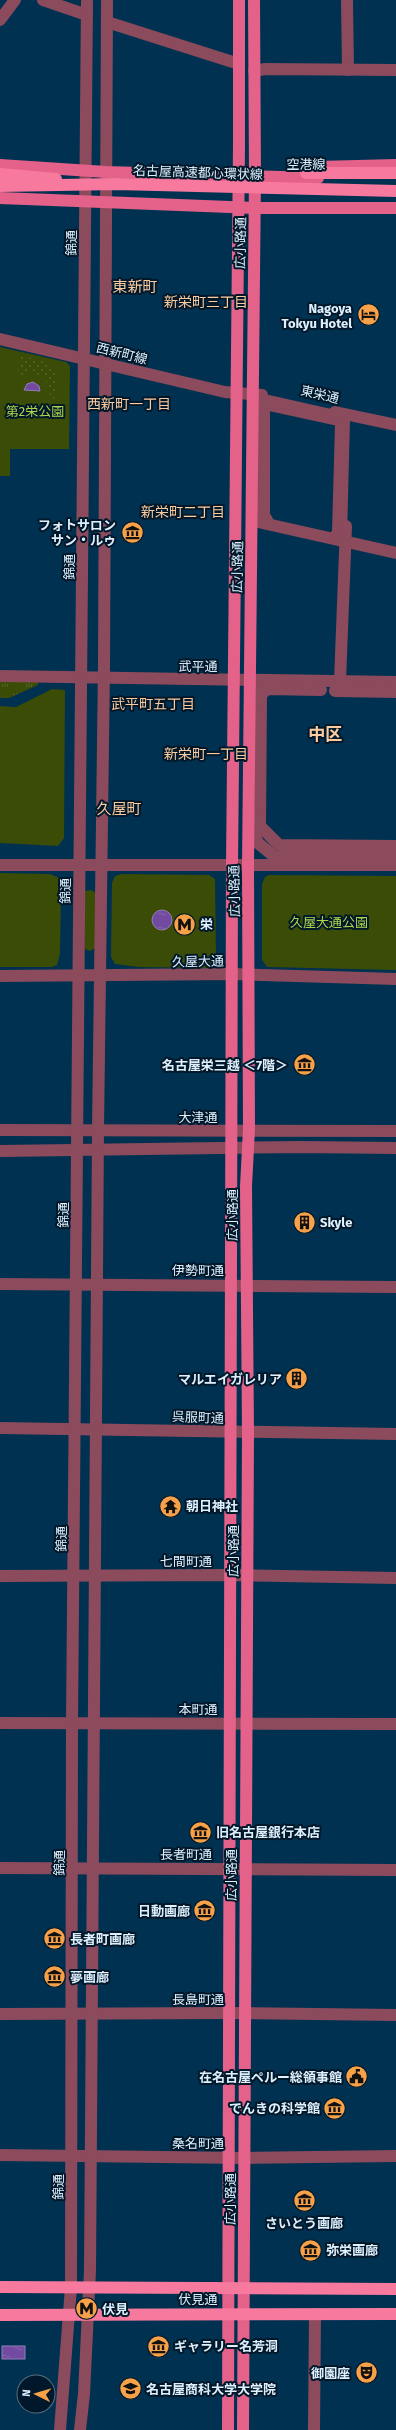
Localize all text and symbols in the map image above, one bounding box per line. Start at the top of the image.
street label: 空港線 [286,157,326,172]
street label: 名古屋高速都心環状線 [133,163,263,182]
street label: 広小路通 [233,217,248,269]
street label: 錦通 [64,230,79,256]
district label: 東新町 [112,278,158,296]
district label: 新栄町三丁目 [164,294,248,311]
place label: Nagoya Tokyu Hotel [282,301,352,331]
hotel icon: Nagoya Tokyu Hotel [355,302,381,328]
street label: 西新町線 [95,340,149,367]
street label: 東栄通 [299,383,341,406]
district label: 西新町一丁目 [87,396,171,413]
park label: 第2栄公園 [6,404,64,419]
district label: 新栄町二丁目 [141,504,225,521]
place label: フォトサロン サン・ルゥ [38,518,116,548]
museum icon: フォトサロン サン・ルゥ [119,519,145,545]
street label: 広小路通 [230,541,245,593]
street label: 錦通 [62,554,77,580]
street label: 武平通 [178,659,218,674]
district label: 武平町五丁目 [111,696,195,713]
district label: 中区 [308,724,342,745]
district label: 新栄町一丁目 [164,746,248,763]
district label: 久屋町 [96,800,142,818]
street label: 広小路通 [227,865,242,917]
street label: 錦通 [58,878,73,904]
metro station icon: 栄 [171,911,197,937]
park label: 久屋大通公園 [290,915,368,930]
place label: 栄 [200,917,213,932]
street label: 久屋大通 [172,954,224,969]
museum icon: 名古屋栄三越 ＜7階＞ [291,1052,317,1078]
place label: 名古屋栄三越 ＜7階＞ [162,1058,288,1073]
street label: 大津通 [178,1110,218,1125]
street label: 広小路通 [225,1189,240,1241]
street label: 錦通 [56,1202,71,1228]
building icon: Skyle [291,1209,317,1235]
place label: Skyle [320,1215,352,1230]
street label: 伊勢町通 [172,1263,224,1278]
building icon: マルエイガレリア [284,1366,310,1392]
place label: マルエイガレリア [178,1372,282,1387]
street label: 呉服町通 [172,1409,224,1426]
temple icon: 朝日神社 [158,1493,184,1519]
place label: 朝日神社 [186,1499,238,1514]
street label: 広小路通 [226,1525,241,1577]
street label: 錦通 [54,1526,69,1552]
street label: 七間町通 [160,1554,212,1569]
street label: 本町通 [178,1702,218,1717]
museum icon: 旧名古屋銀行本店 [187,1819,213,1845]
place label: 旧名古屋銀行本店 [216,1825,320,1840]
street label: 長者町通 [160,1847,212,1862]
street label: 広小路通 [224,1849,239,1901]
street label: 錦通 [52,1850,67,1876]
museum icon: 日動画廊 [192,1898,218,1924]
place label: 日動画廊 [138,1904,190,1919]
museum icon: 長者町画廊 [41,1926,67,1952]
place label: 長者町画廊 [70,1932,135,1947]
museum icon: 夢画廊 [41,1964,67,1990]
place label: 夢画廊 [70,1970,109,1985]
street label: 長島町通 [172,1992,224,2007]
public building icon: 在名古屋ペルー総領事館 [344,2064,370,2090]
place label: 在名古屋ペルー総領事館 [199,2070,342,2085]
museum icon: でんきの科学館 [322,2095,348,2121]
place label: でんきの科学館 [229,2101,320,2116]
street label: 桑名町通 [172,2136,224,2151]
street label: 広小路通 [223,2173,238,2225]
street label: 錦通 [51,2174,66,2200]
museum icon: さいとう画廊 [291,2188,317,2214]
place label: さいとう画廊 [265,2216,343,2231]
museum icon: 弥栄画廊 [298,2237,324,2263]
place label: 弥栄画廊 [326,2243,378,2258]
street label: 伏見通 [178,2292,218,2307]
metro station icon: 伏見 [73,2296,99,2322]
place label: 伏見 [102,2302,128,2317]
museum icon: ギャラリー名芳洞 [145,2333,171,2359]
place label: ギャラリー名芳洞 [174,2339,278,2354]
theatre icon: 御園座 [353,2360,379,2386]
place label: 御園座 [311,2366,350,2381]
north arrow [16,2374,56,2414]
school or university icon: 名古屋商科大学大学院 [118,2376,144,2402]
place label: 名古屋商科大学大学院 [146,2382,276,2397]
text: N [20,2389,33,2397]

